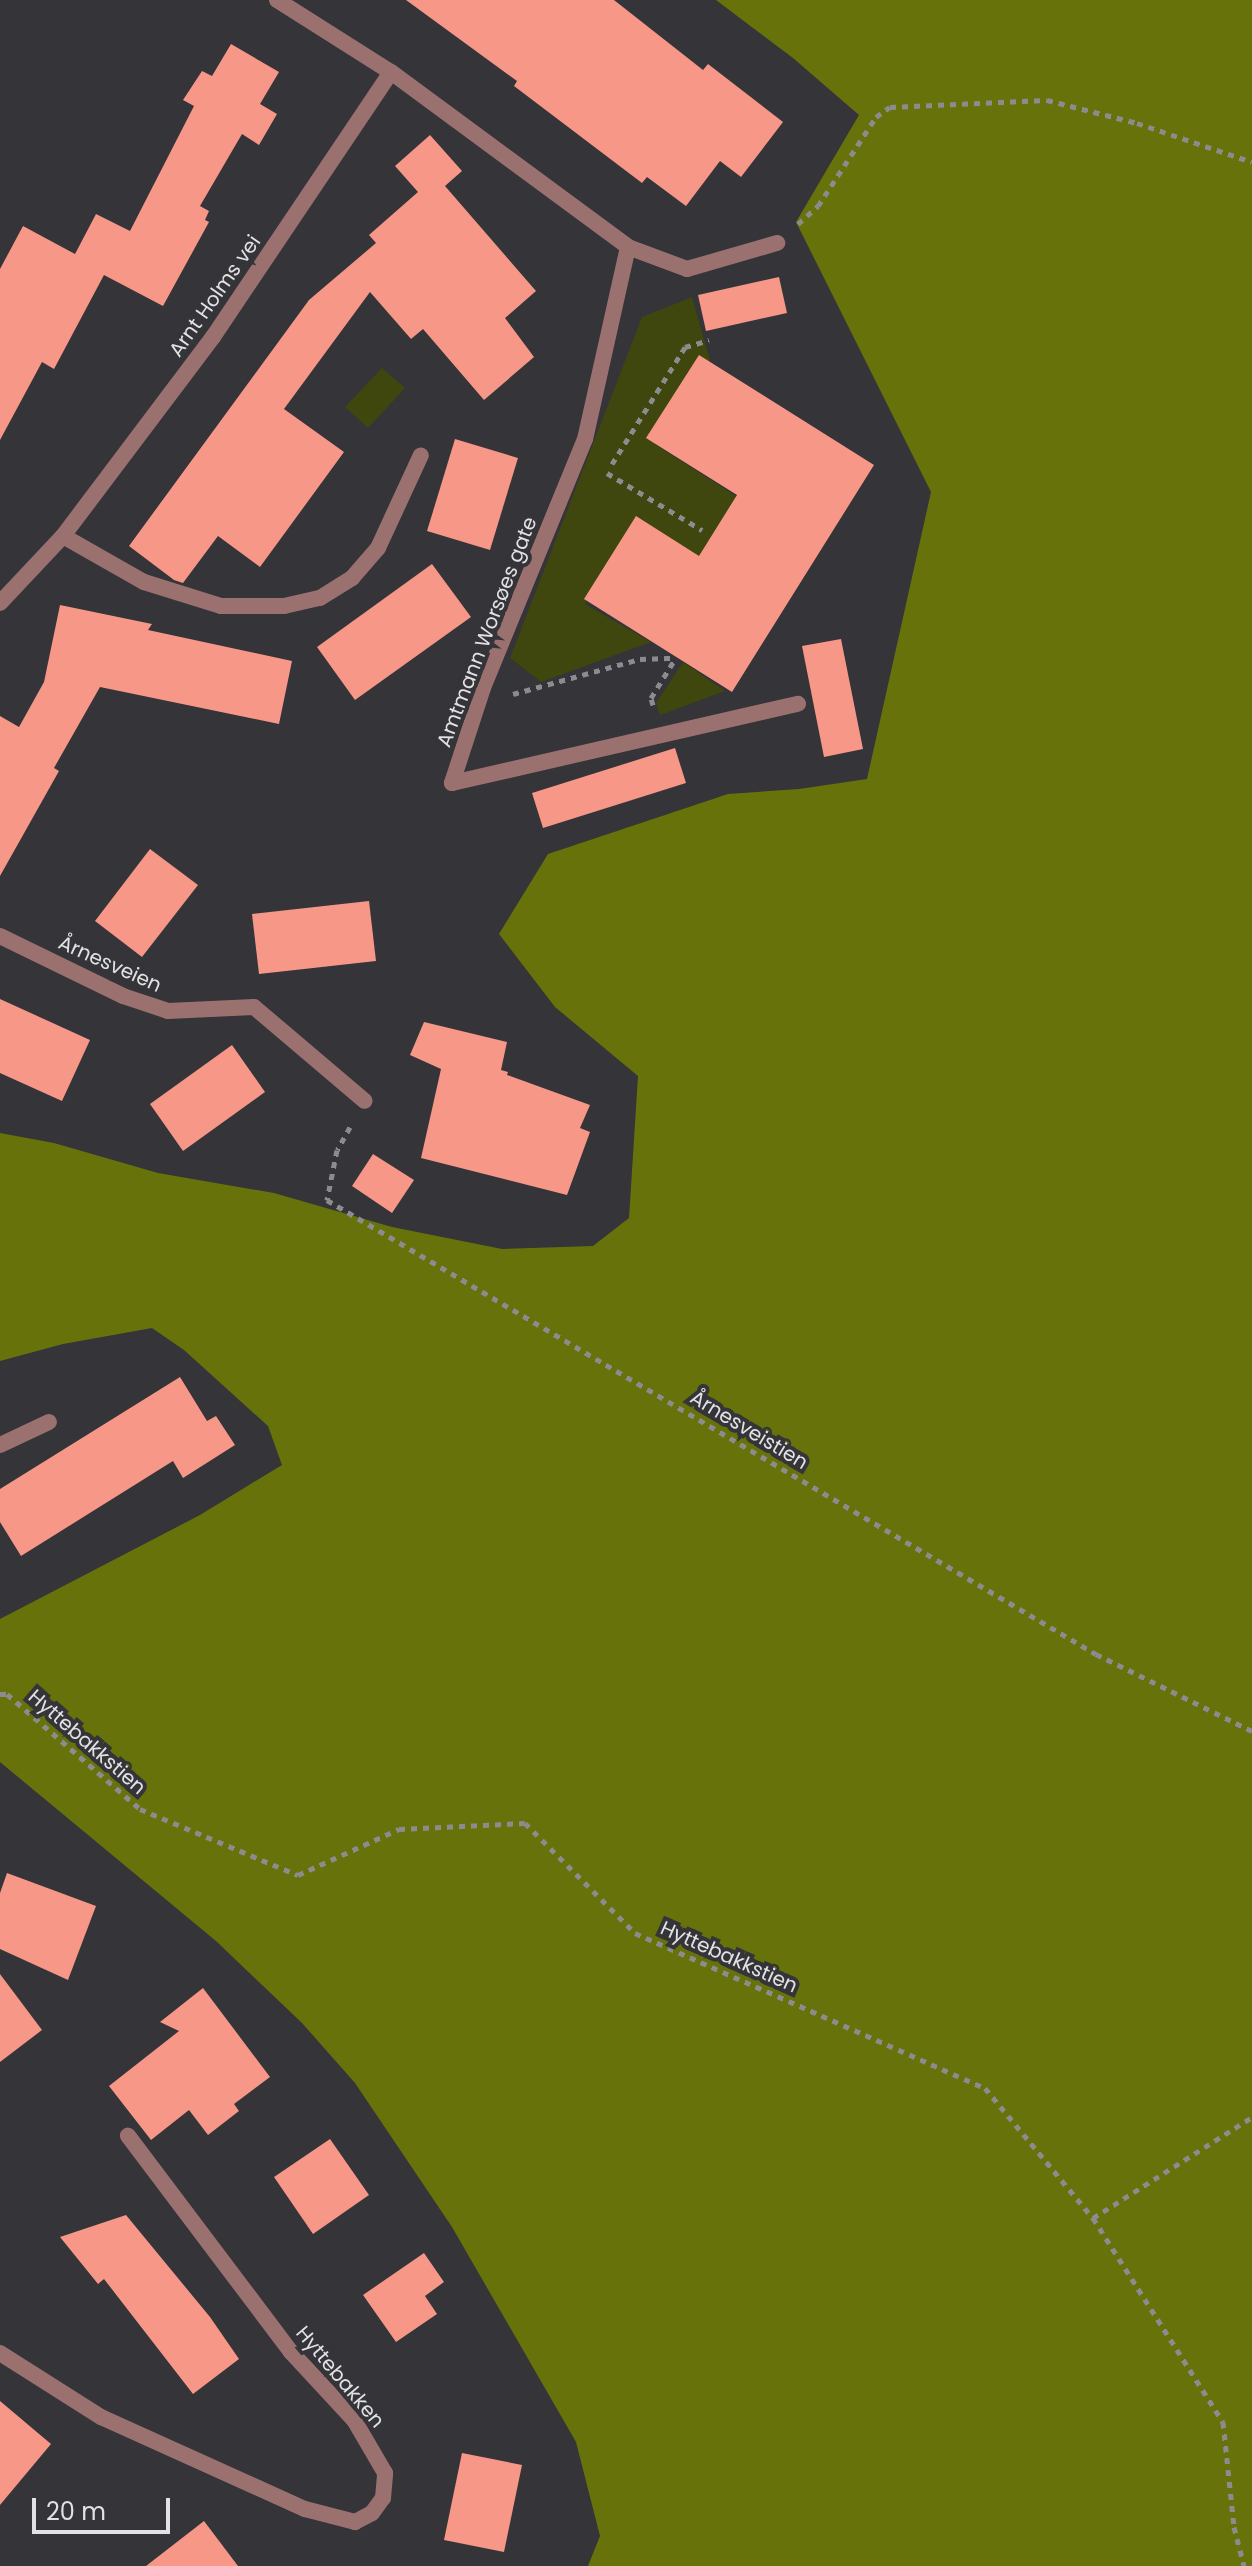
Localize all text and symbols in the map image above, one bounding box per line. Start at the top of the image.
street label: Arnt Holms vei [164,231,266,361]
street label: Amtmann Worsøes gate [432,514,542,750]
street label: Årnesveien [55,931,165,997]
street label: Årnesveistien [686,1385,812,1475]
street label: Hyttebakkstien [23,1685,151,1799]
street label: Hyttebakkstien [657,1916,801,1998]
street label: Hyttebakken [291,2321,389,2433]
scale bar [36,2482,174,2532]
text: 20 m [46,2495,106,2528]

